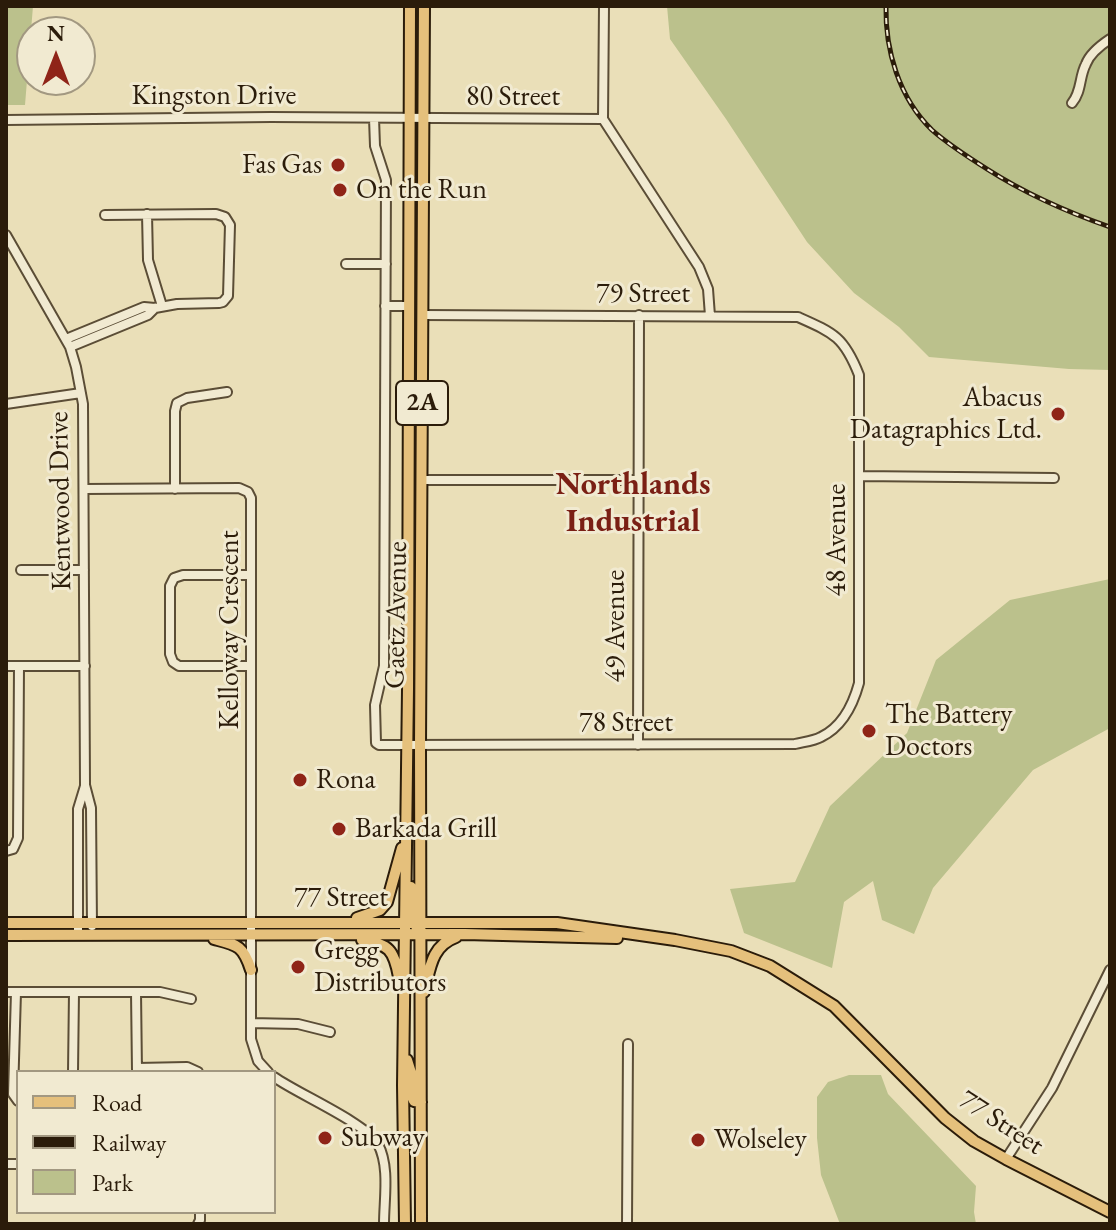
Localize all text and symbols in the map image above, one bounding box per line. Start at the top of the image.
north arrow [16,16,96,96]
text: N [47,19,65,48]
street label: Kingston Drive [132,79,296,113]
street label: 80 Street [466,80,560,114]
place label: Fas Gas [242,148,322,182]
marker: Fas Gas [329,156,347,174]
place label: On the Run [356,173,487,207]
marker: On the Run [331,181,349,199]
street label: 79 Street [596,277,690,311]
road number: 2A [396,381,448,425]
place label: Abacus Datagraphics Ltd. [850,381,1042,447]
marker: Abacus Datagraphics Ltd. [1049,405,1067,423]
street label: Kentwood Drive [43,411,79,591]
district label: Northlands Industrial [556,466,710,541]
street label: 48 Avenue [820,484,854,596]
street label: Kelloway Crescent [213,531,247,729]
street label: Gaetz Avenue [379,541,415,689]
street label: 49 Avenue [599,570,633,682]
place label: The Battery Doctors [885,698,1012,764]
street label: 78 Street [579,706,673,740]
marker: The Battery Doctors [860,722,878,740]
place label: Rona [316,763,376,797]
marker: Rona [291,771,309,789]
place label: Barkada Grill [355,812,497,846]
marker: Barkada Grill [330,820,348,838]
street label: 77 Street [294,881,388,915]
place label: Gregg Distributors [314,934,446,1000]
marker: Gregg Distributors [289,958,307,976]
legend [16,1070,276,1214]
street label: 77 Street [952,1083,1050,1163]
text: Road [92,1087,142,1118]
place label: Subway [341,1121,425,1155]
place label: Wolseley [714,1123,807,1157]
text: Railway [92,1127,166,1158]
marker: Subway [316,1129,334,1147]
marker: Wolseley [689,1131,707,1149]
text: Park [92,1167,133,1198]

